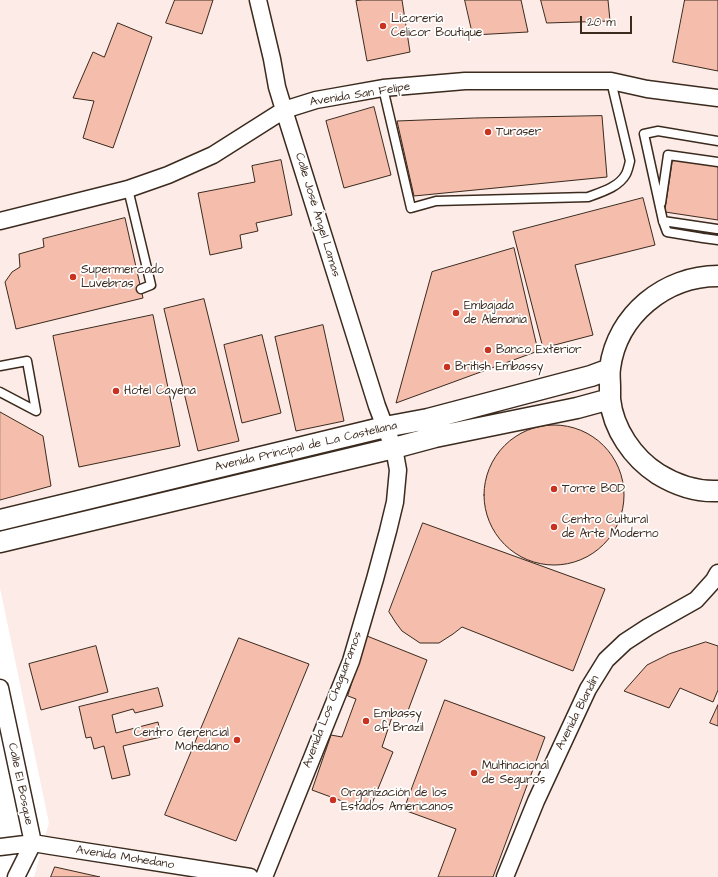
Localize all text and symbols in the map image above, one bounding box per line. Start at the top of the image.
scale bar [582,8,634,34]
place label: Licorería Celicor Boutique [391,12,482,40]
text: 20 m [587,14,616,31]
marker: Licorería Celicor Boutique [378,21,388,31]
street label: Avenida San Felipe [309,80,411,110]
place label: Turaser [496,125,541,139]
marker: Turaser [483,127,493,137]
street label: Calle José Ángel Lamas [291,151,343,279]
place label: Supermercado Luvebras [81,263,164,291]
marker: Supermercado Luvebras [68,272,78,282]
place label: Embajada de Alemania [464,299,527,327]
marker: Embajada de Alemania [451,308,461,318]
place label: Banco Exterior [496,343,582,357]
marker: Banco Exterior [483,345,493,355]
place label: British Embassy [455,360,543,374]
marker: British Embassy [442,362,452,372]
place label: Hotel Cayena [124,384,196,398]
marker: Hotel Cayena [111,386,121,396]
street label: Avenida Principal de La Castellana [213,419,399,475]
place label: Torre BOD [562,482,625,496]
marker: Torre BOD [549,484,559,494]
place label: Centro Cultural de Arte Moderno [562,513,659,541]
marker: Centro Cultural de Arte Moderno [549,522,559,532]
street label: Avenida Los Chaguaramos [300,630,366,770]
street label: Avenida Blandín [553,673,603,753]
place label: Embassy of Brazil [374,707,424,735]
marker: Embassy of Brazil [361,716,371,726]
place label: Centro Gerencial Mohedano [134,726,229,754]
marker: Centro Gerencial Mohedano [232,735,242,745]
street label: Calle El Bosque [4,742,36,826]
place label: Multinacional de Seguros [482,759,549,787]
marker: Multinacional de Seguros [469,768,479,778]
place label: Organización de los Estados Americanos [341,786,453,814]
marker: Organización de los Estados Americanos [328,795,338,805]
street label: Avenida Mohedano [75,843,175,873]

